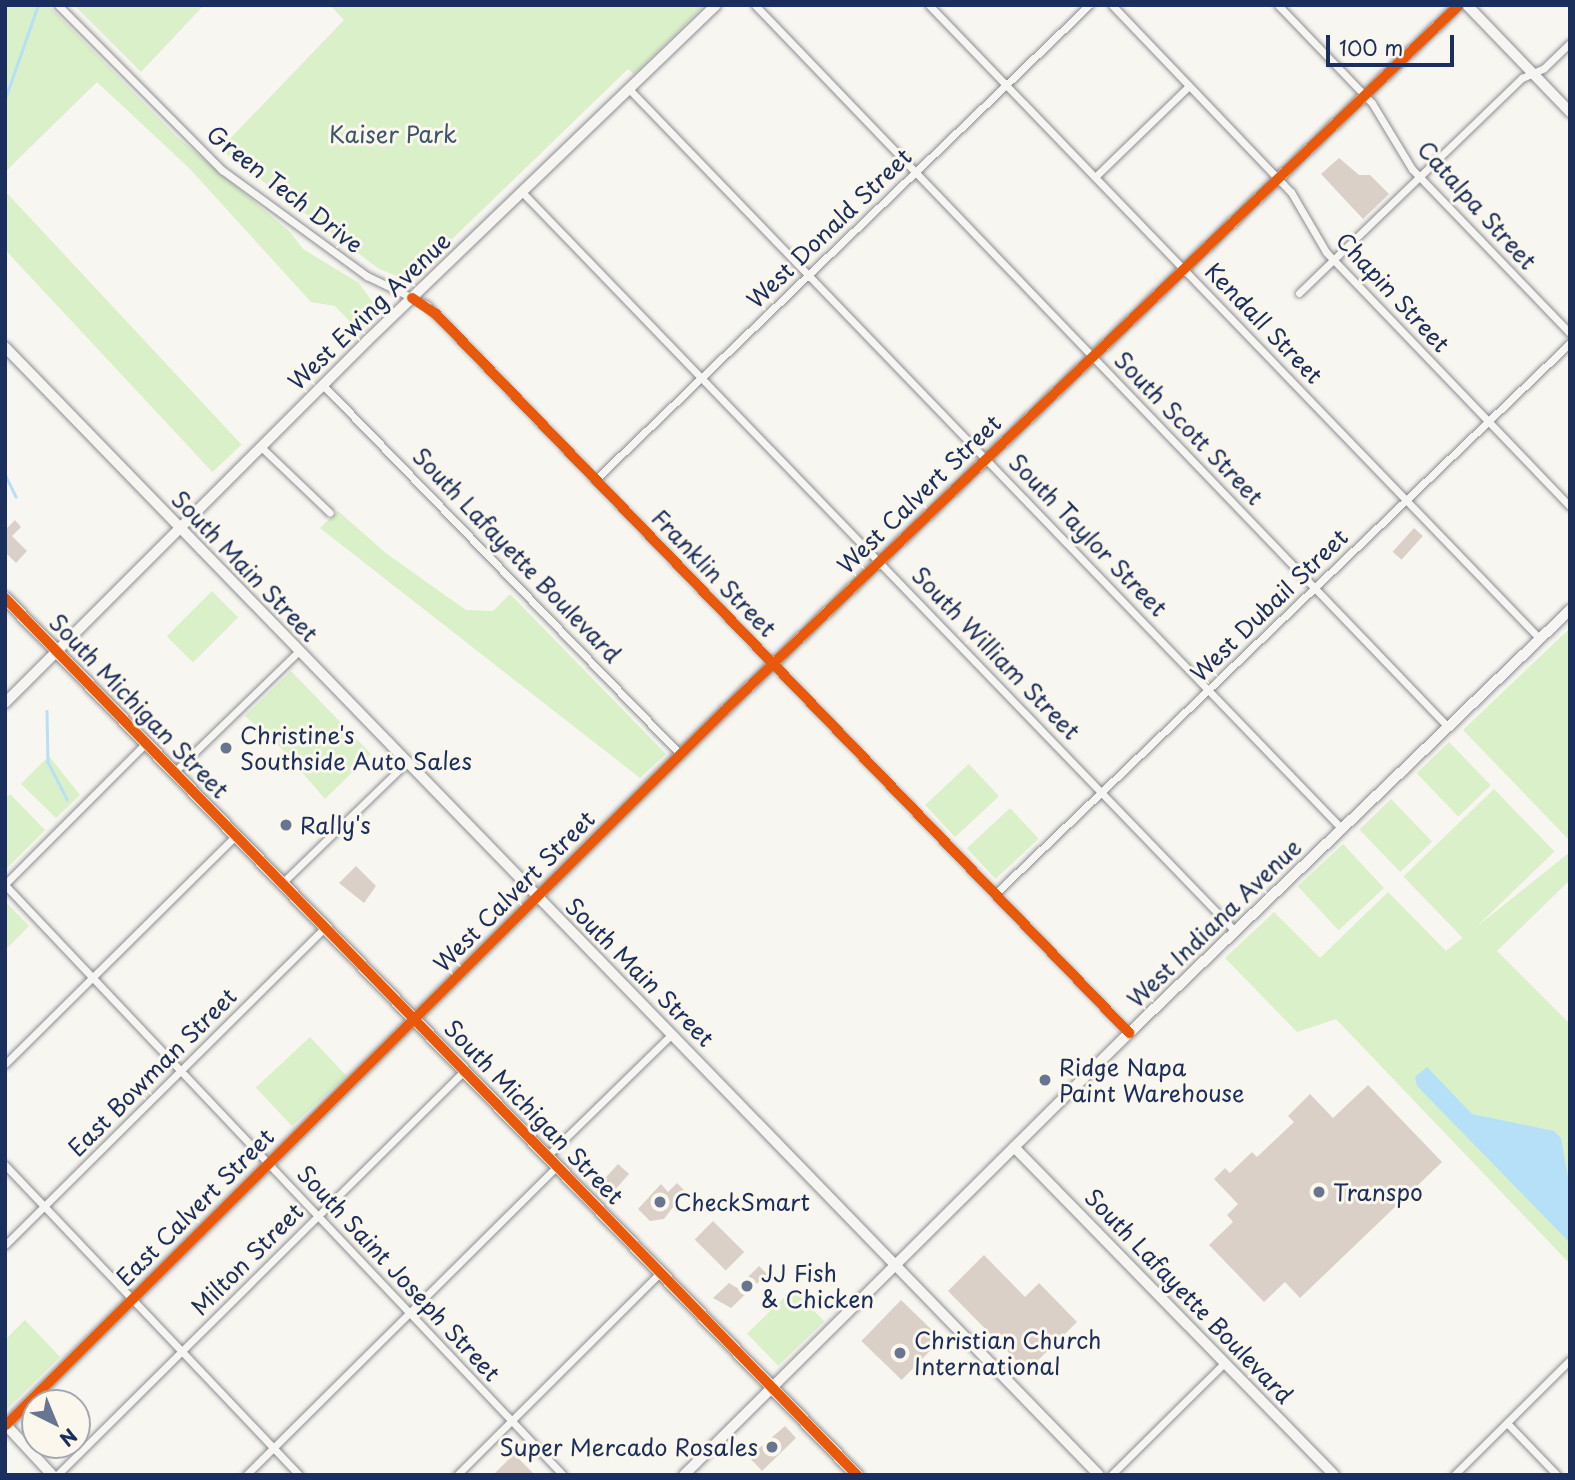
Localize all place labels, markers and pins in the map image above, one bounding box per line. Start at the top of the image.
place label: Christine's Southside Auto Sales [240,721,473,775]
marker: Christine's Southside Auto Sales [218,740,234,756]
place label: Rally's [300,811,371,839]
marker: Rally's [278,817,294,833]
place label: Ridge Napa Paint Warehouse [1059,1053,1246,1107]
marker: Ridge Napa Paint Warehouse [1037,1072,1053,1088]
place label: Transpo [1333,1178,1423,1206]
marker: Transpo [1311,1184,1327,1200]
place label: CheckSmart [674,1188,810,1216]
marker: CheckSmart [652,1194,668,1210]
place label: JJ Fish & Chicken [761,1259,875,1313]
marker: JJ Fish & Chicken [739,1278,755,1294]
place label: Christian Church International [914,1326,1102,1380]
marker: Christian Church International [892,1345,908,1361]
place label: Super Mercado Rosales [498,1433,758,1461]
marker: Super Mercado Rosales [764,1439,780,1455]

